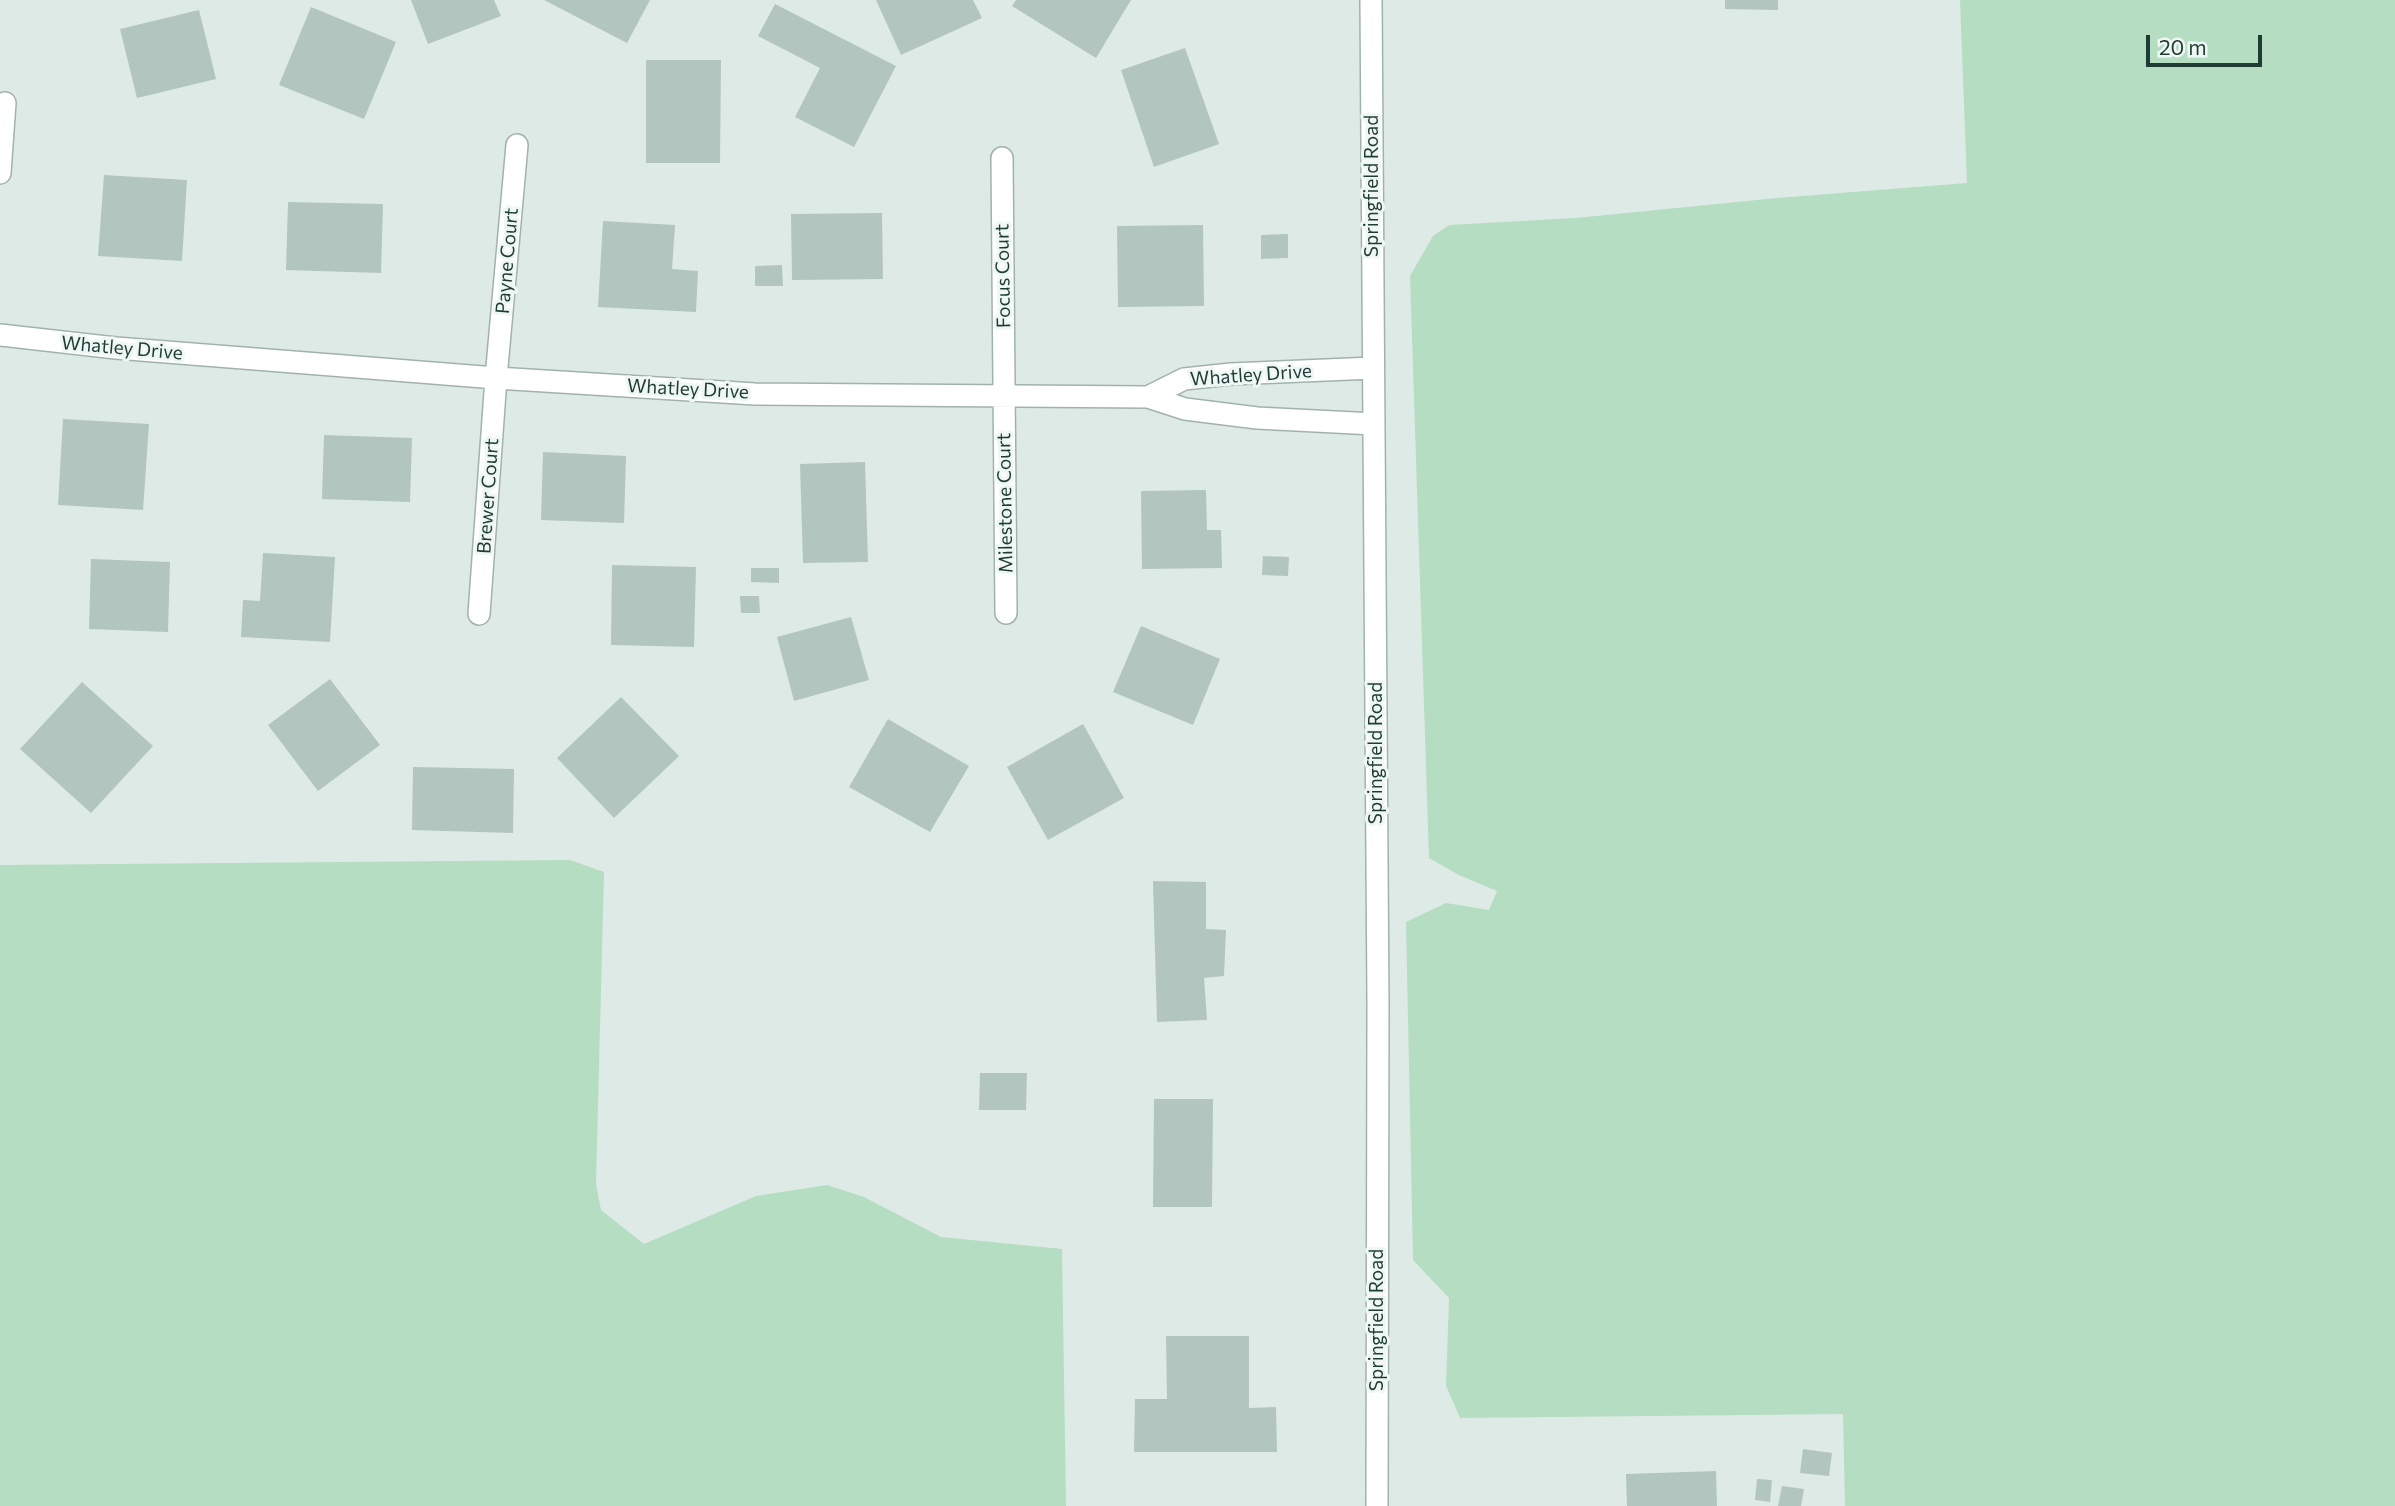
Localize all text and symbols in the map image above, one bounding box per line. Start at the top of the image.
scale bar [2150,21,2266,65]
text: 20 m [2159,34,2207,59]
street label: Springfield Road [1361,115,1383,257]
street label: Payne Court [491,207,523,315]
street label: Focus Court [991,224,1015,328]
street label: Whatley Drive [60,331,184,365]
street label: Whatley Drive [1189,359,1313,391]
street label: Whatley Drive [627,374,749,404]
street label: Milestone Court [992,433,1018,573]
street label: Brewer Court [473,437,503,555]
street label: Springfield Road [1365,682,1387,824]
street label: Springfield Road [1366,1249,1388,1391]

